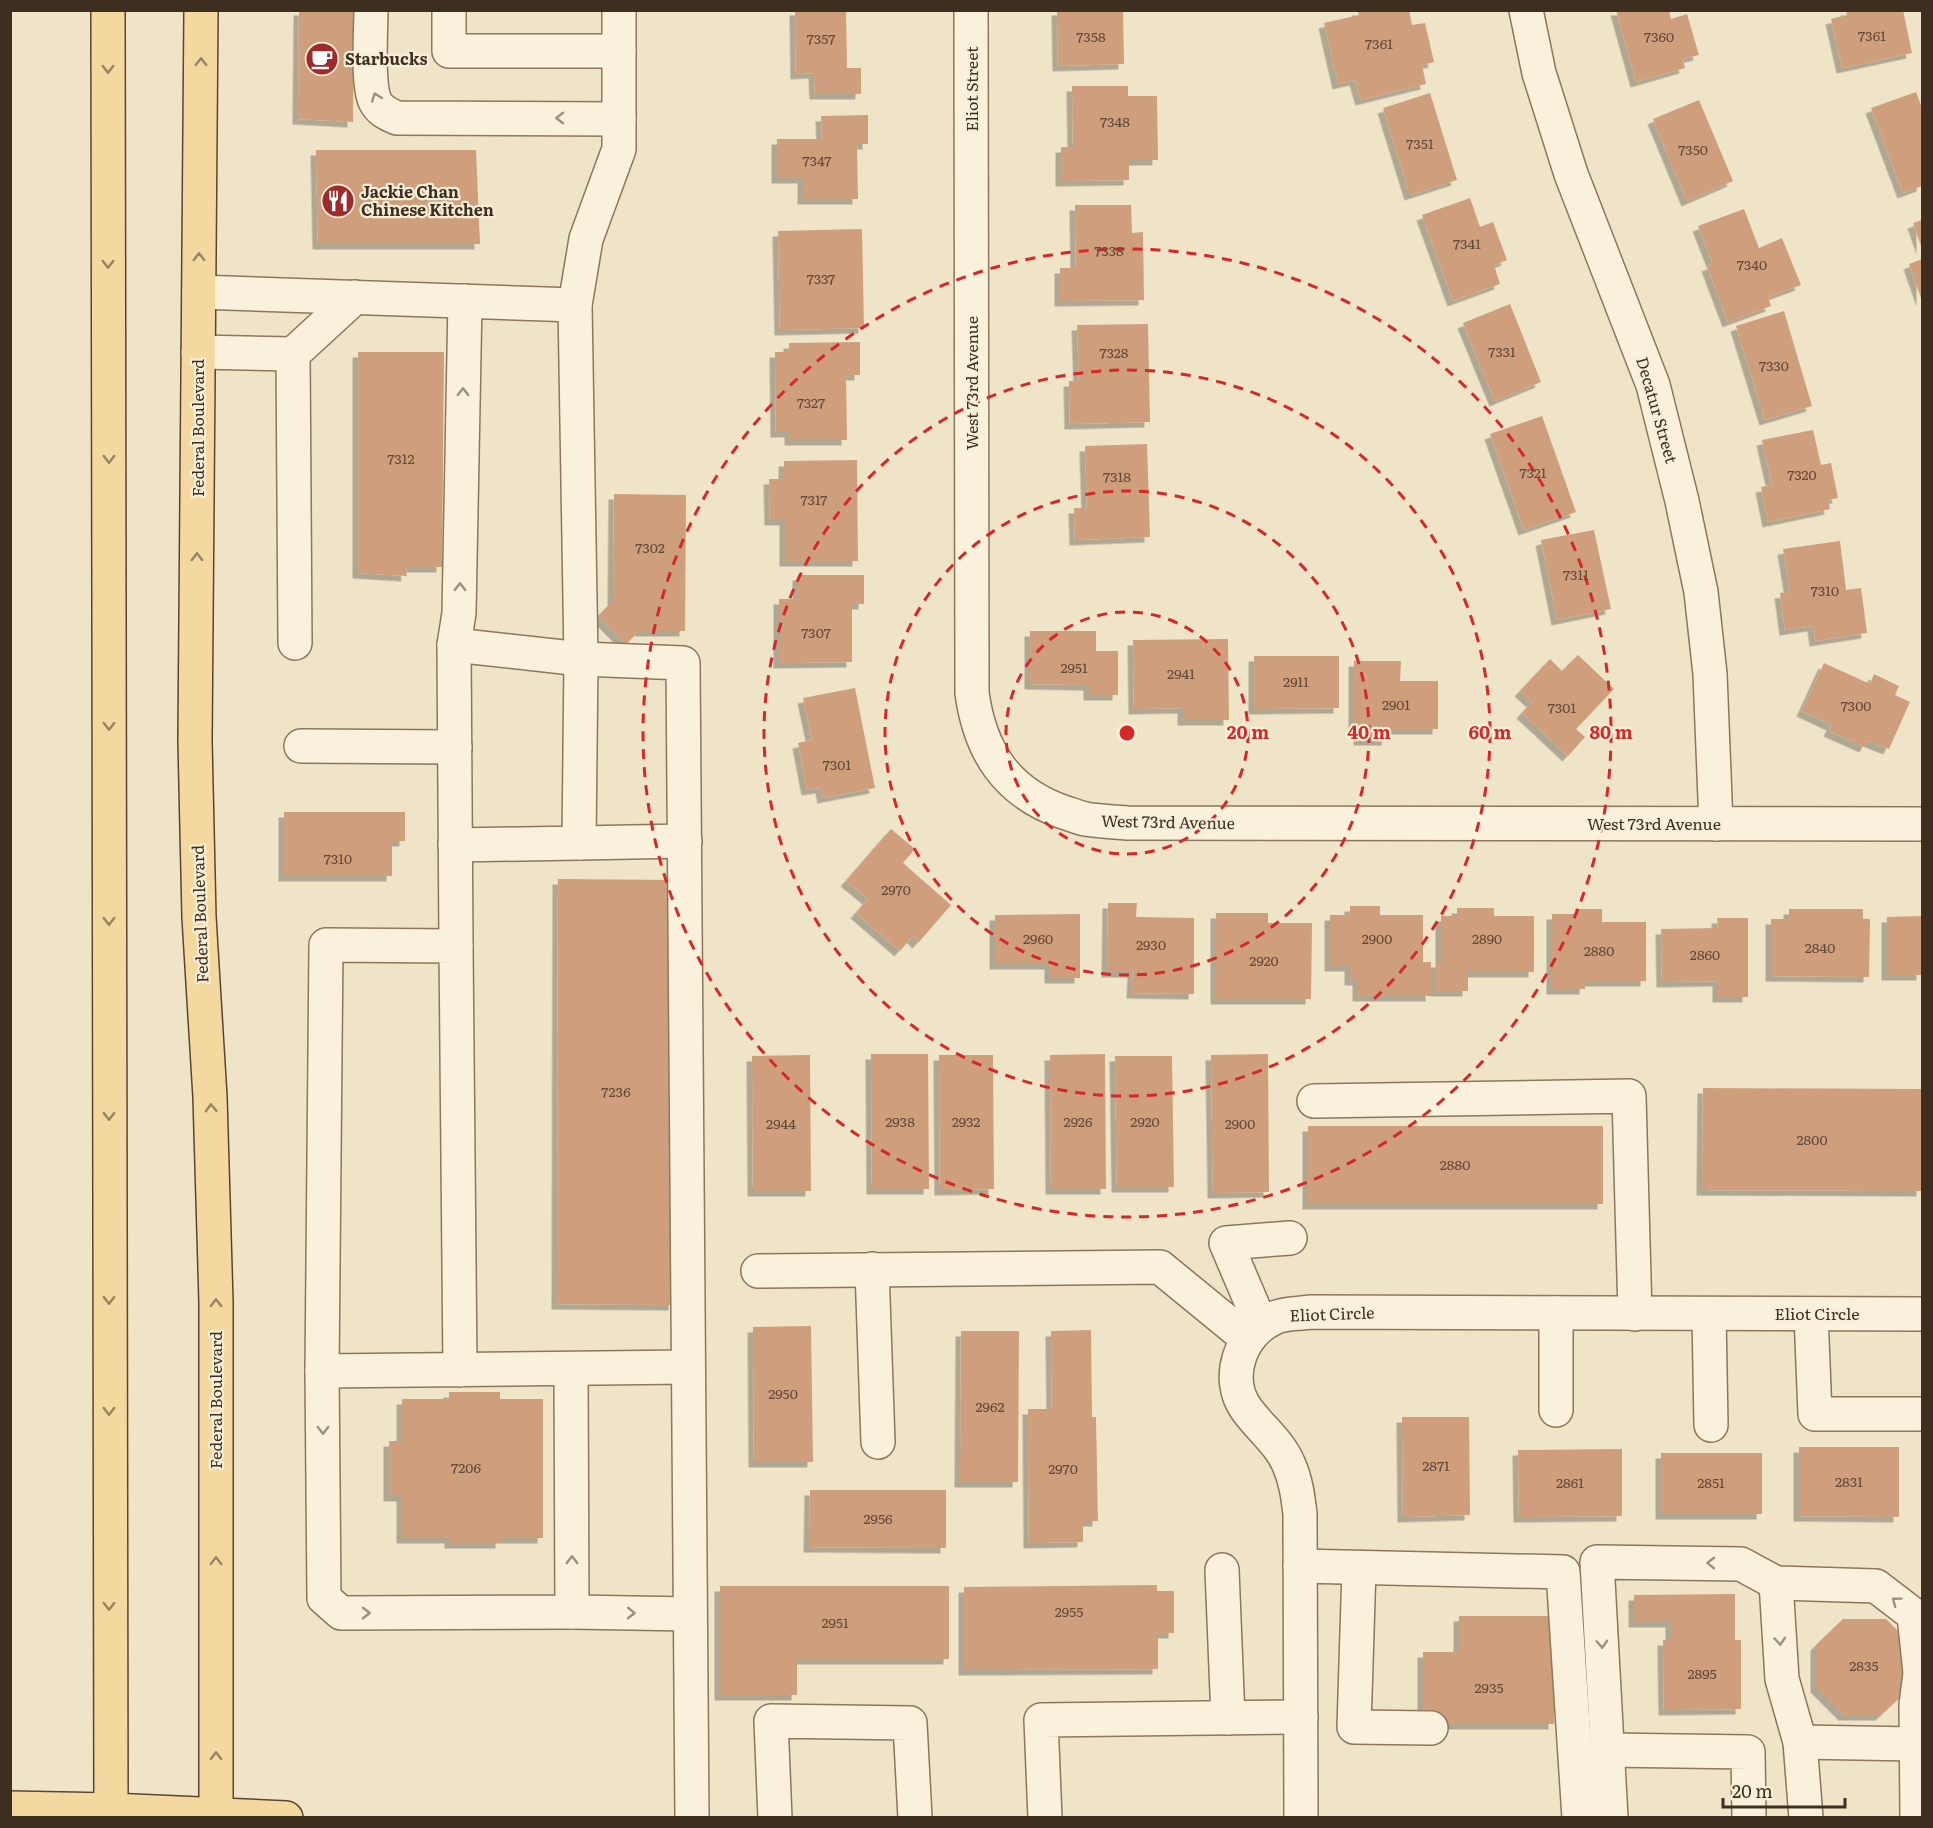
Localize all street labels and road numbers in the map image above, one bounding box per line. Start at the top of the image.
street label: Eliot Street [959,46,983,132]
street label: West 73rd Avenue [959,316,983,450]
street label: Decatur Street [1631,354,1685,466]
street label: Federal Boulevard [185,359,209,497]
street label: West 73rd Avenue [1101,808,1235,834]
street label: West 73rd Avenue [1587,811,1721,835]
street label: Federal Boulevard [185,844,213,984]
street label: Eliot Circle [1289,1300,1375,1326]
street label: Eliot Circle [1775,1301,1859,1325]
street label: Federal Boulevard [203,1331,227,1469]

